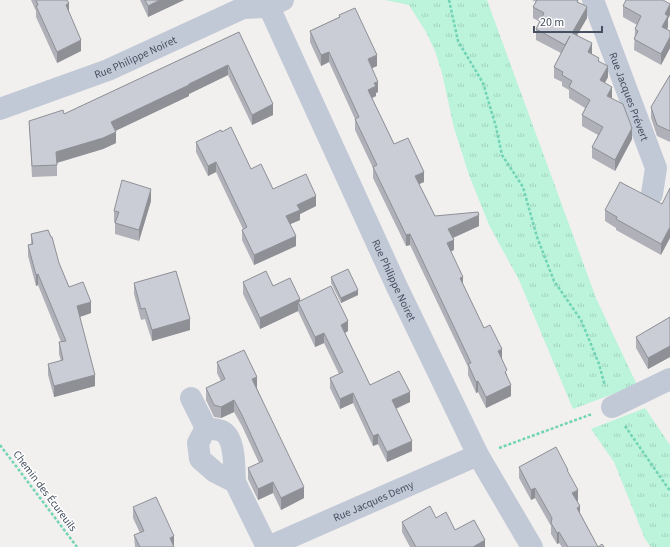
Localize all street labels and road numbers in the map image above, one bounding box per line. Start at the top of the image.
street label: Rue Philippe Noiret [92,32,179,82]
street label: Rue Jacques Prévert [606,50,653,143]
street label: Rue Philippe Noiret [369,237,420,324]
street label: Chemin des Écureuils [9,447,81,535]
street label: Rue Jacques Demy [331,477,416,525]

